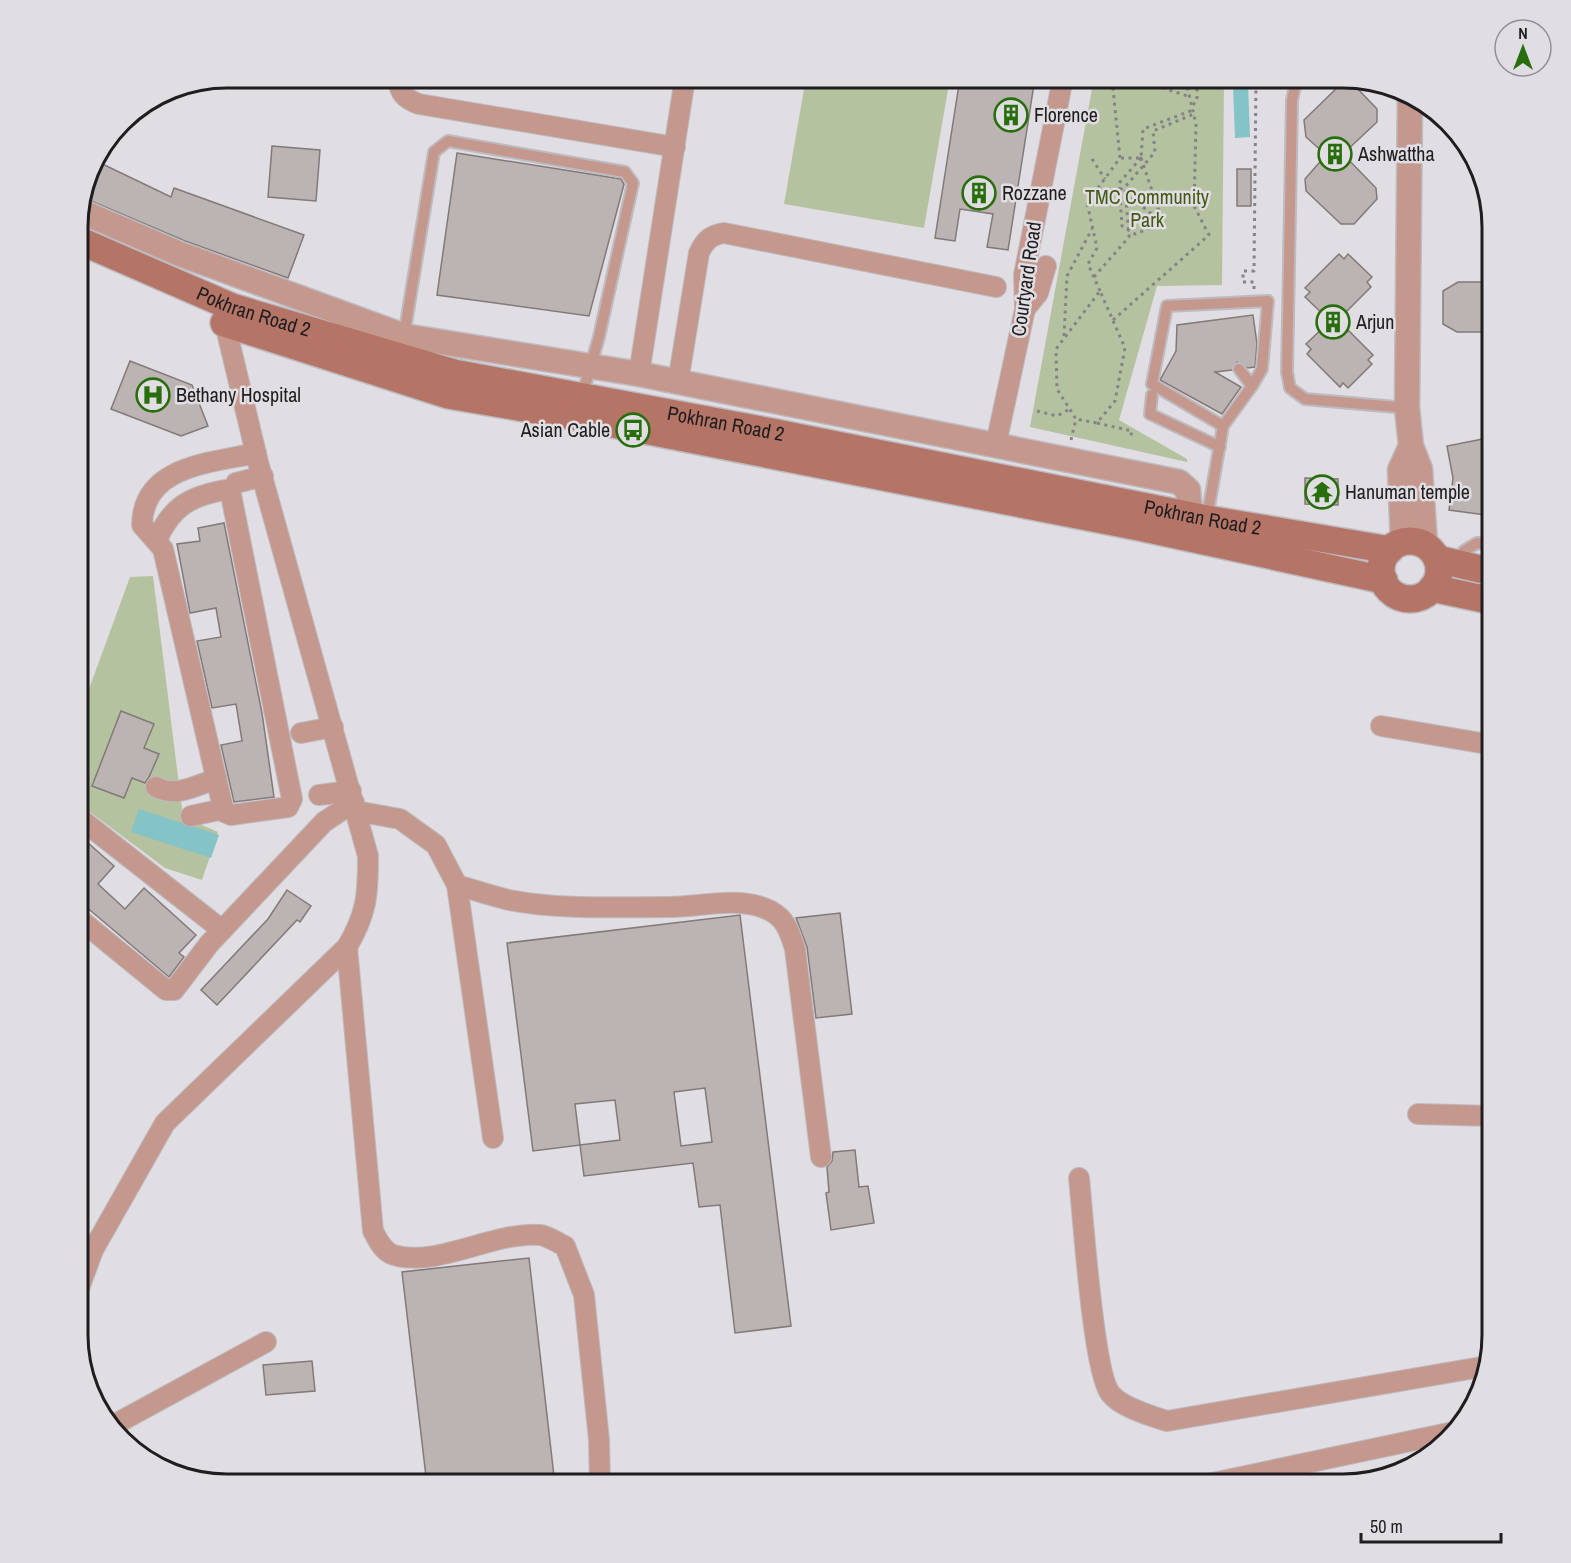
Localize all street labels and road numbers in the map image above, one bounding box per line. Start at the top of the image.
street label: Courtyard Road [1004,220,1047,338]
street label: Pokhran Road 2 [193,279,314,343]
street label: Pokhran Road 2 [665,399,787,447]
street label: Pokhran Road 2 [1142,493,1263,541]

